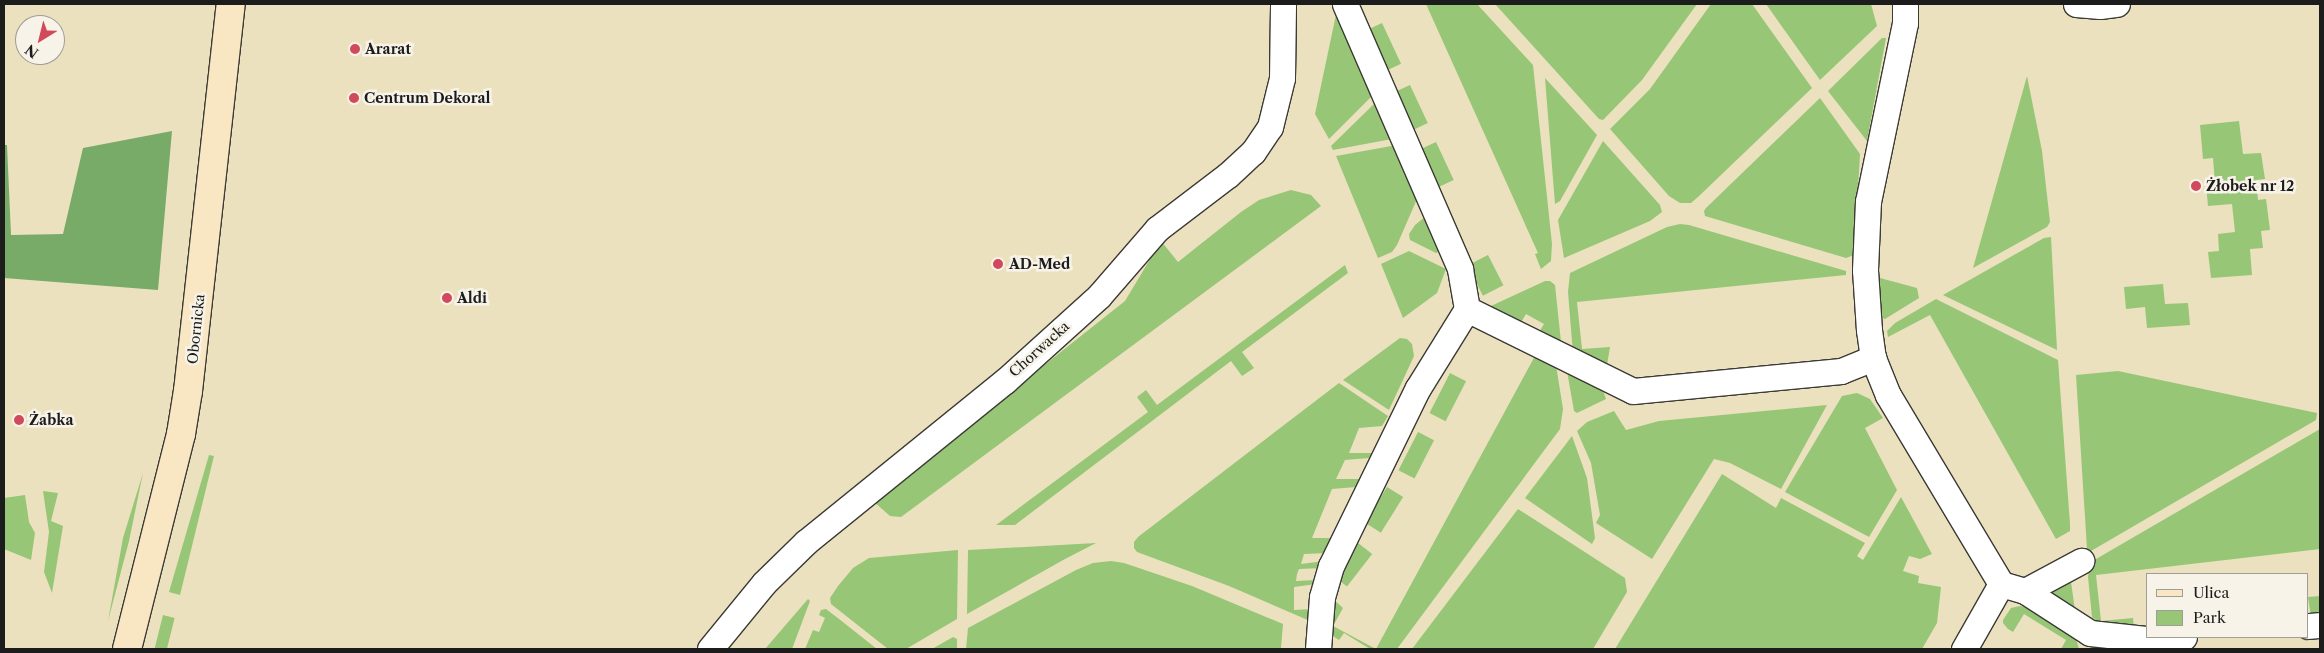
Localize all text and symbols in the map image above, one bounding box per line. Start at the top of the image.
north arrow [15,15,65,65]
text: N [22,40,42,62]
place label: Ararat [365,41,411,57]
marker: Ararat [349,43,361,55]
place label: Centrum Dekoral [364,90,490,106]
marker: Centrum Dekoral [348,92,360,104]
place label: Żłobek nr 12 [2206,178,2295,194]
marker: Żłobek nr 12 [2190,180,2202,192]
place label: AD-Med [1009,256,1070,272]
marker: AD-Med [991,257,1005,271]
place label: Aldi [457,290,487,306]
marker: Aldi [441,292,453,304]
street label: Obornicka [184,293,208,365]
street label: Chorwacka [1005,318,1073,380]
place label: Żabka [29,412,73,428]
marker: Żabka [13,414,25,426]
legend [2146,573,2309,638]
text: Ulica [2193,583,2229,602]
text: Park [2193,608,2226,627]

